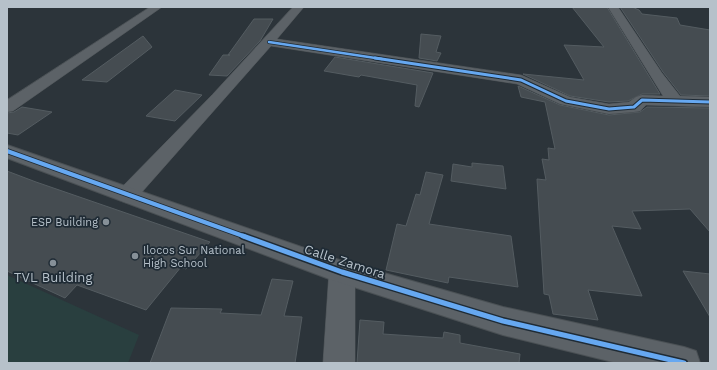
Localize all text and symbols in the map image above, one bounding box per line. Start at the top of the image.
place label: ESP Building [31,216,98,229]
marker: ESP Building [101,217,111,227]
street label: Calle Zamora [302,241,388,282]
place label: Ilocos Sur National High School [143,244,245,270]
marker: Ilocos Sur National High School [130,251,140,261]
marker: TVL Building [48,258,58,268]
place label: TVL Building [14,270,92,285]

